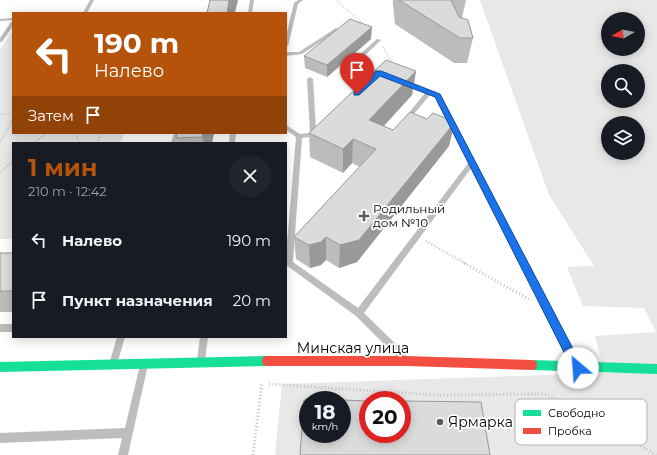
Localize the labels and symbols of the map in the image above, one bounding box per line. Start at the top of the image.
north arrow [601,12,645,56]
pin [340,53,374,94]
place label: Родильный дом №10 [373,201,445,230]
marker: Родильный дом №10 [358,210,370,222]
street label: Минская улица [297,339,409,357]
position arrow [557,347,599,389]
speed limit sign: 20 [359,391,411,443]
legend [515,399,647,445]
text: Свободно [548,406,605,420]
place label: Ярмарка [448,413,513,431]
marker: Ярмарка [435,417,445,427]
text: Пробка [548,424,592,438]

